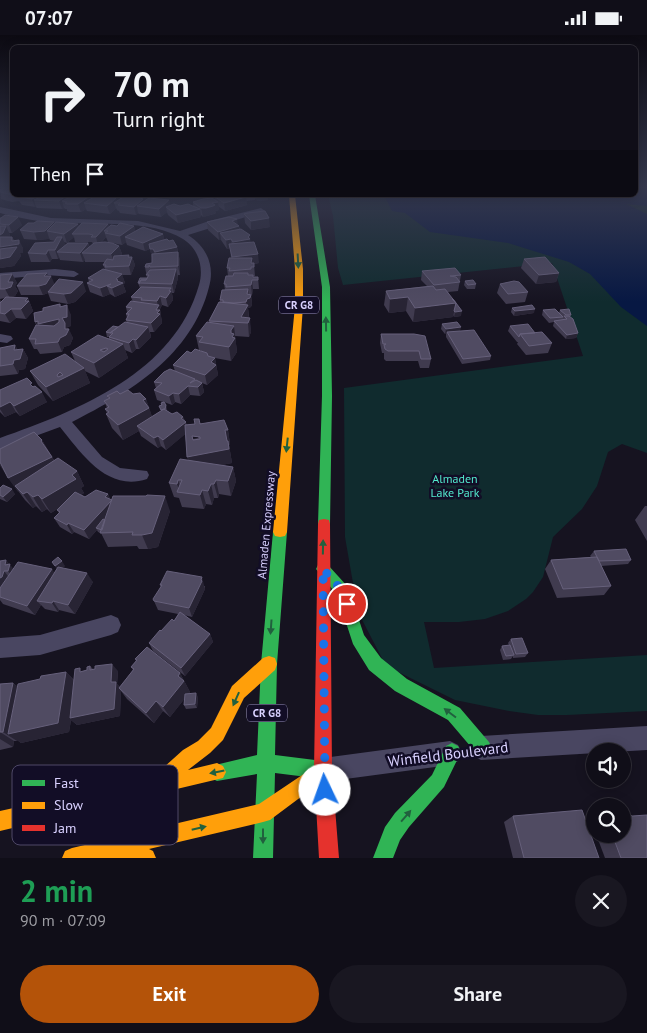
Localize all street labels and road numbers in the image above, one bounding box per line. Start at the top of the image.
road number: CR G8 [279,297,319,313]
street label: Almaden Expressway [254,470,278,580]
road number: CR G8 [247,705,287,721]
street label: Winfield Boulevard [387,737,509,771]

